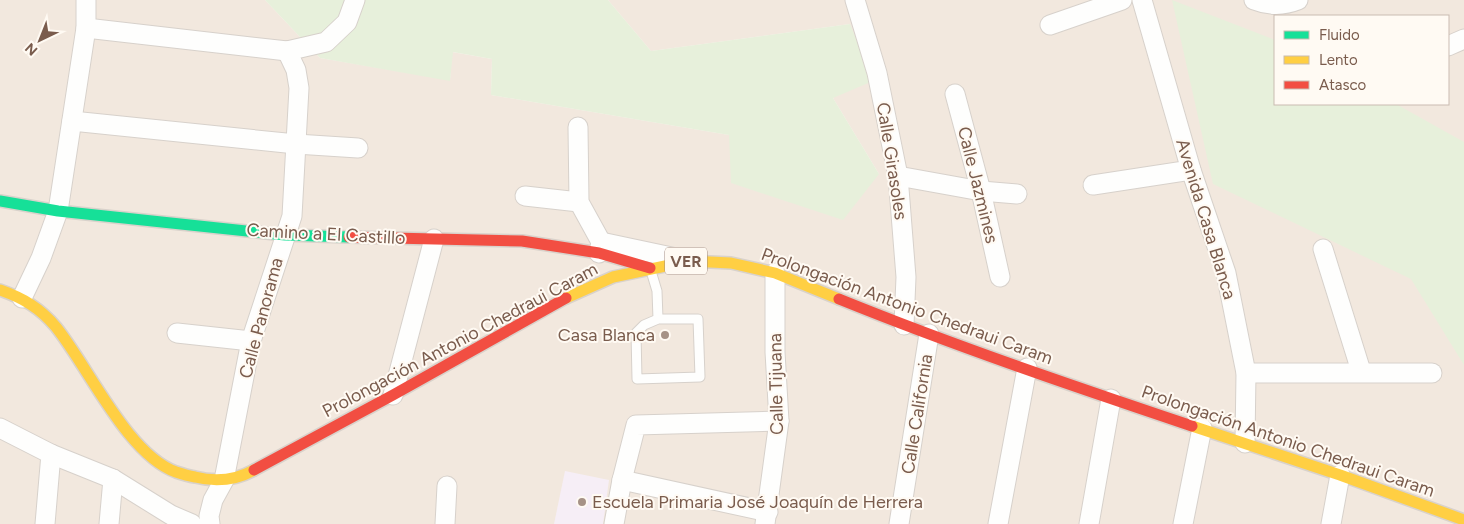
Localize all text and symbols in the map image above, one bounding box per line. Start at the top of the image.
north arrow [15,15,65,65]
legend [1274,15,1449,105]
text: Fluido [1319,26,1360,44]
text: N [22,39,41,59]
text: Lento [1319,51,1358,69]
text: Atasco [1319,76,1367,94]
street label: Calle Girasoles [872,101,912,221]
street label: Calle Jazmines [953,124,1003,246]
street label: Avenida Casa Blanca [1171,136,1241,302]
street label: Camino a El Castillo [246,219,406,249]
street label: Prolongación Antonio Chedraui Caram [758,243,1056,369]
road number: VER [665,248,707,274]
street label: Calle Panorama [234,255,288,381]
street label: Prolongación Antonio Chedraui Caram [319,258,601,422]
place label: Casa Blanca [558,324,655,346]
marker: Casa Blanca [659,329,671,341]
street label: Calle Tijuana [764,333,788,435]
street label: Calle California [897,352,937,476]
street label: Prolongación Antonio Chedraui Caram [1139,380,1437,502]
place label: Escuela Primaria José Joaquín de Herrera [592,491,923,513]
marker: Escuela Primaria José Joaquín de Herrera [576,496,588,508]

